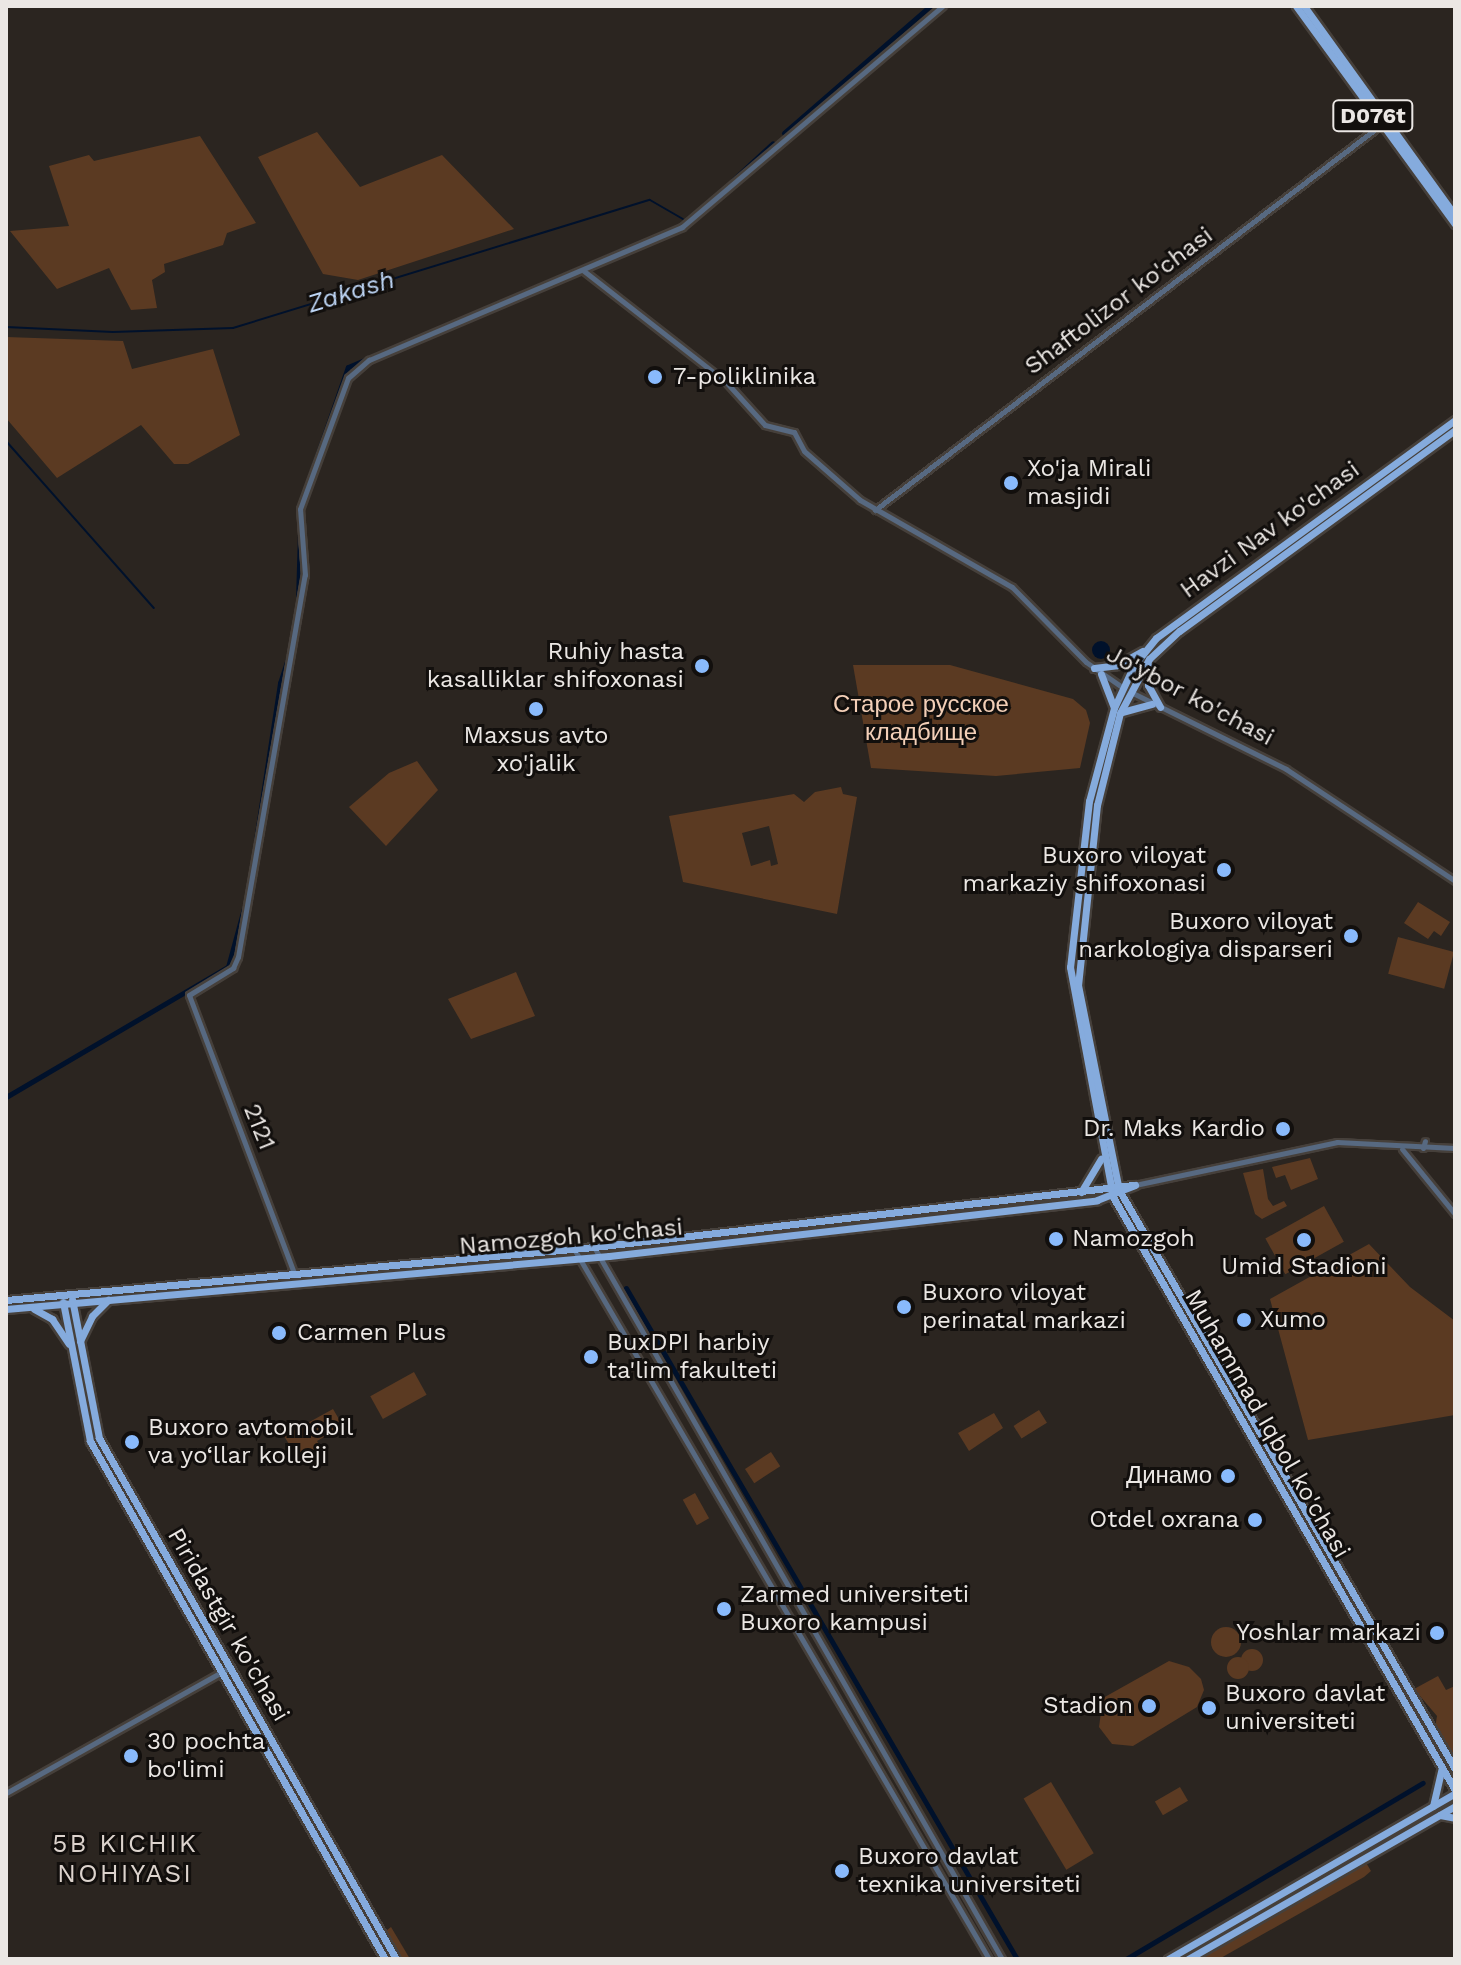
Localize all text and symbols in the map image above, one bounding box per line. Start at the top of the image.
road number: D076t [1331,98,1415,134]
street label: Shaftolizor ko'chasi [1019,221,1219,381]
water label: Zakash [304,264,398,320]
place label: 7-poliklinika [673,363,816,391]
marker: 7-poliklinika [644,366,666,388]
place label: Xo'ja Mirali masjidi [1027,455,1152,511]
street label: Havzi Nav ko'chasi [1175,455,1365,605]
marker: Xo'ja Mirali masjidi [1002,474,1020,492]
place label: Ruhiy hasta kasalliklar shifoxonasi [426,638,684,694]
street label: Jo'ybor ko'chasi [1101,640,1279,752]
marker: Ruhiy hasta kasalliklar shifoxonasi [691,655,713,677]
park label: Старое русское кладбище [833,691,1009,747]
marker: Maxsus avto xo'jalik [527,700,545,718]
place label: Maxsus avto xo'jalik [464,722,608,778]
place label: Buxoro viloyat markaziy shifoxonasi [962,842,1206,898]
marker: Buxoro viloyat markaziy shifoxonasi [1213,859,1235,881]
place label: Buxoro viloyat narkologiya disparseri [1078,908,1333,964]
marker: Buxoro viloyat narkologiya disparseri [1340,925,1362,947]
street label: 2121 [237,1100,281,1154]
place label: Dr. Maks Kardio [1083,1115,1265,1143]
marker: Dr. Maks Kardio [1272,1118,1294,1140]
street label: Namozgoh ko'chasi [458,1213,684,1261]
place label: Namozgoh [1072,1225,1195,1253]
marker: Namozgoh [1047,1230,1065,1248]
marker: Umid Stadioni [1295,1231,1313,1249]
place label: Umid Stadioni [1221,1253,1387,1281]
place label: Buxoro viloyat perinatal markazi [922,1279,1127,1335]
street label: Muhammad Iqbol ko'chasi [1178,1284,1356,1564]
marker: Buxoro viloyat perinatal markazi [893,1296,915,1318]
place label: Xumo [1260,1306,1326,1334]
marker: Xumo [1235,1311,1253,1329]
place label: Carmen Plus [297,1319,446,1347]
marker: Carmen Plus [268,1322,290,1344]
place label: BuxDPI harbiy ta'lim fakulteti [607,1329,777,1385]
marker: BuxDPI harbiy ta'lim fakulteti [582,1348,600,1366]
place label: Buxoro avtomobil va yo‘llar kolleji [148,1414,353,1470]
marker: Buxoro avtomobil va yo‘llar kolleji [123,1433,141,1451]
place label: Динамо [1126,1462,1212,1490]
marker: Динамо [1219,1467,1237,1485]
place label: Otdel oxrana [1088,1506,1239,1534]
marker: Otdel oxrana [1246,1511,1264,1529]
street label: Piridastgir ko'chasi [161,1523,295,1727]
place label: Zarmed universiteti Buxoro kampusi [740,1581,969,1637]
marker: Zarmed universiteti Buxoro kampusi [715,1600,733,1618]
place label: Yoshlar markazi [1236,1619,1421,1647]
marker: Yoshlar markazi [1428,1624,1446,1642]
place label: Buxoro davlat universiteti [1225,1680,1385,1736]
place label: Stadion [1043,1692,1133,1720]
marker: Stadion [1140,1697,1158,1715]
marker: Buxoro davlat universiteti [1200,1699,1218,1717]
place label: 30 pochta bo'limi [147,1728,265,1784]
marker: 30 pochta bo'limi [122,1747,140,1765]
district label: 5B KICHIK NOHIYASI [52,1828,198,1890]
place label: Buxoro davlat texnika universiteti [858,1843,1081,1899]
marker: Buxoro davlat texnika universiteti [833,1862,851,1880]

